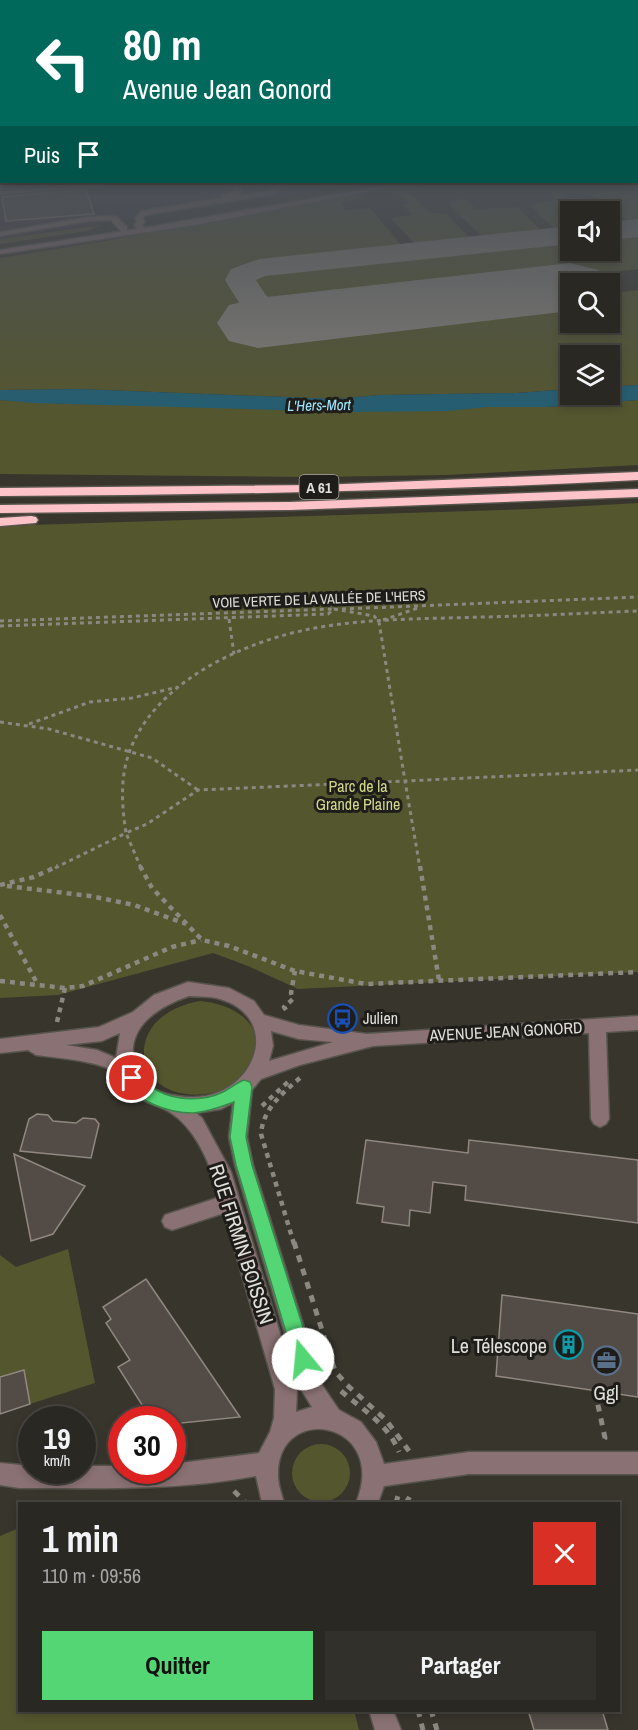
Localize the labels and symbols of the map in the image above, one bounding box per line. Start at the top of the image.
water label: L'Hers-Mort [287,394,352,416]
road number: A 61 [300,475,338,499]
street label: VOIE VERTE DE LA VALLÉE DE L'HERS [212,586,426,612]
park label: Parc de la Grande Plaine [316,775,400,815]
bus stop icon: Julien [326,1002,358,1034]
place label: Julien [363,1007,398,1029]
street label: AVENUE JEAN GONORD [428,1016,583,1046]
pin [106,1052,157,1103]
street label: RUE FIRMIN BOISSIN [203,1161,281,1327]
position arrow [271,1327,335,1391]
building icon: Le Télescope [552,1329,584,1361]
place label: Le Télescope [451,1332,547,1359]
office icon: Ggl [590,1345,622,1377]
place label: Ggl [593,1379,619,1406]
speed limit sign: 30 [108,1406,186,1484]

